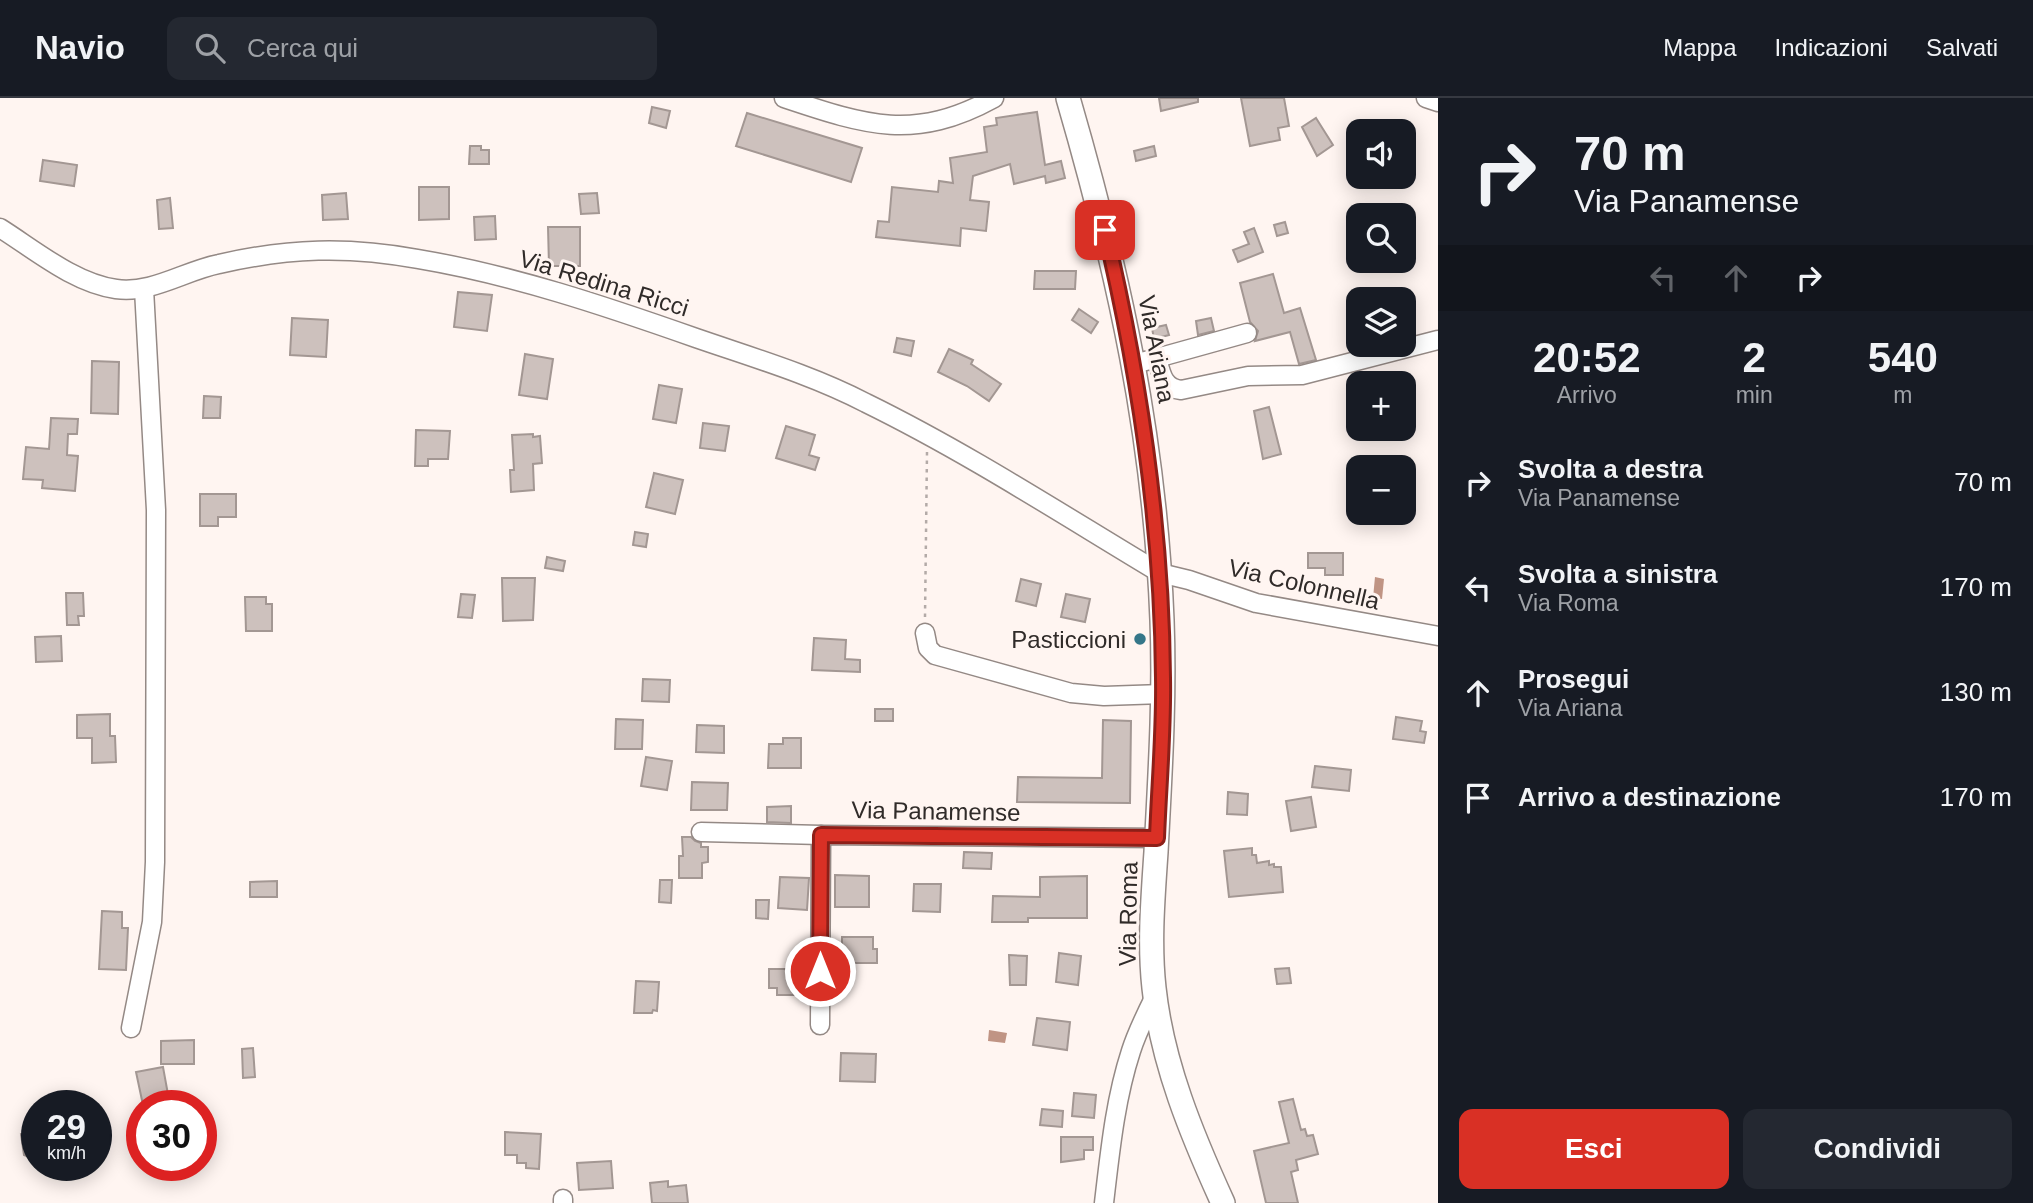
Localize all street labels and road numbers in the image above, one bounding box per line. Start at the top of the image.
street label: Via Redina Ricci [516,244,692,322]
street label: Via Ariana [1133,293,1181,406]
street label: Via Colonnella [1226,553,1383,615]
street label: Via Panamense [851,796,1021,826]
street label: Via Roma [1114,861,1142,967]

